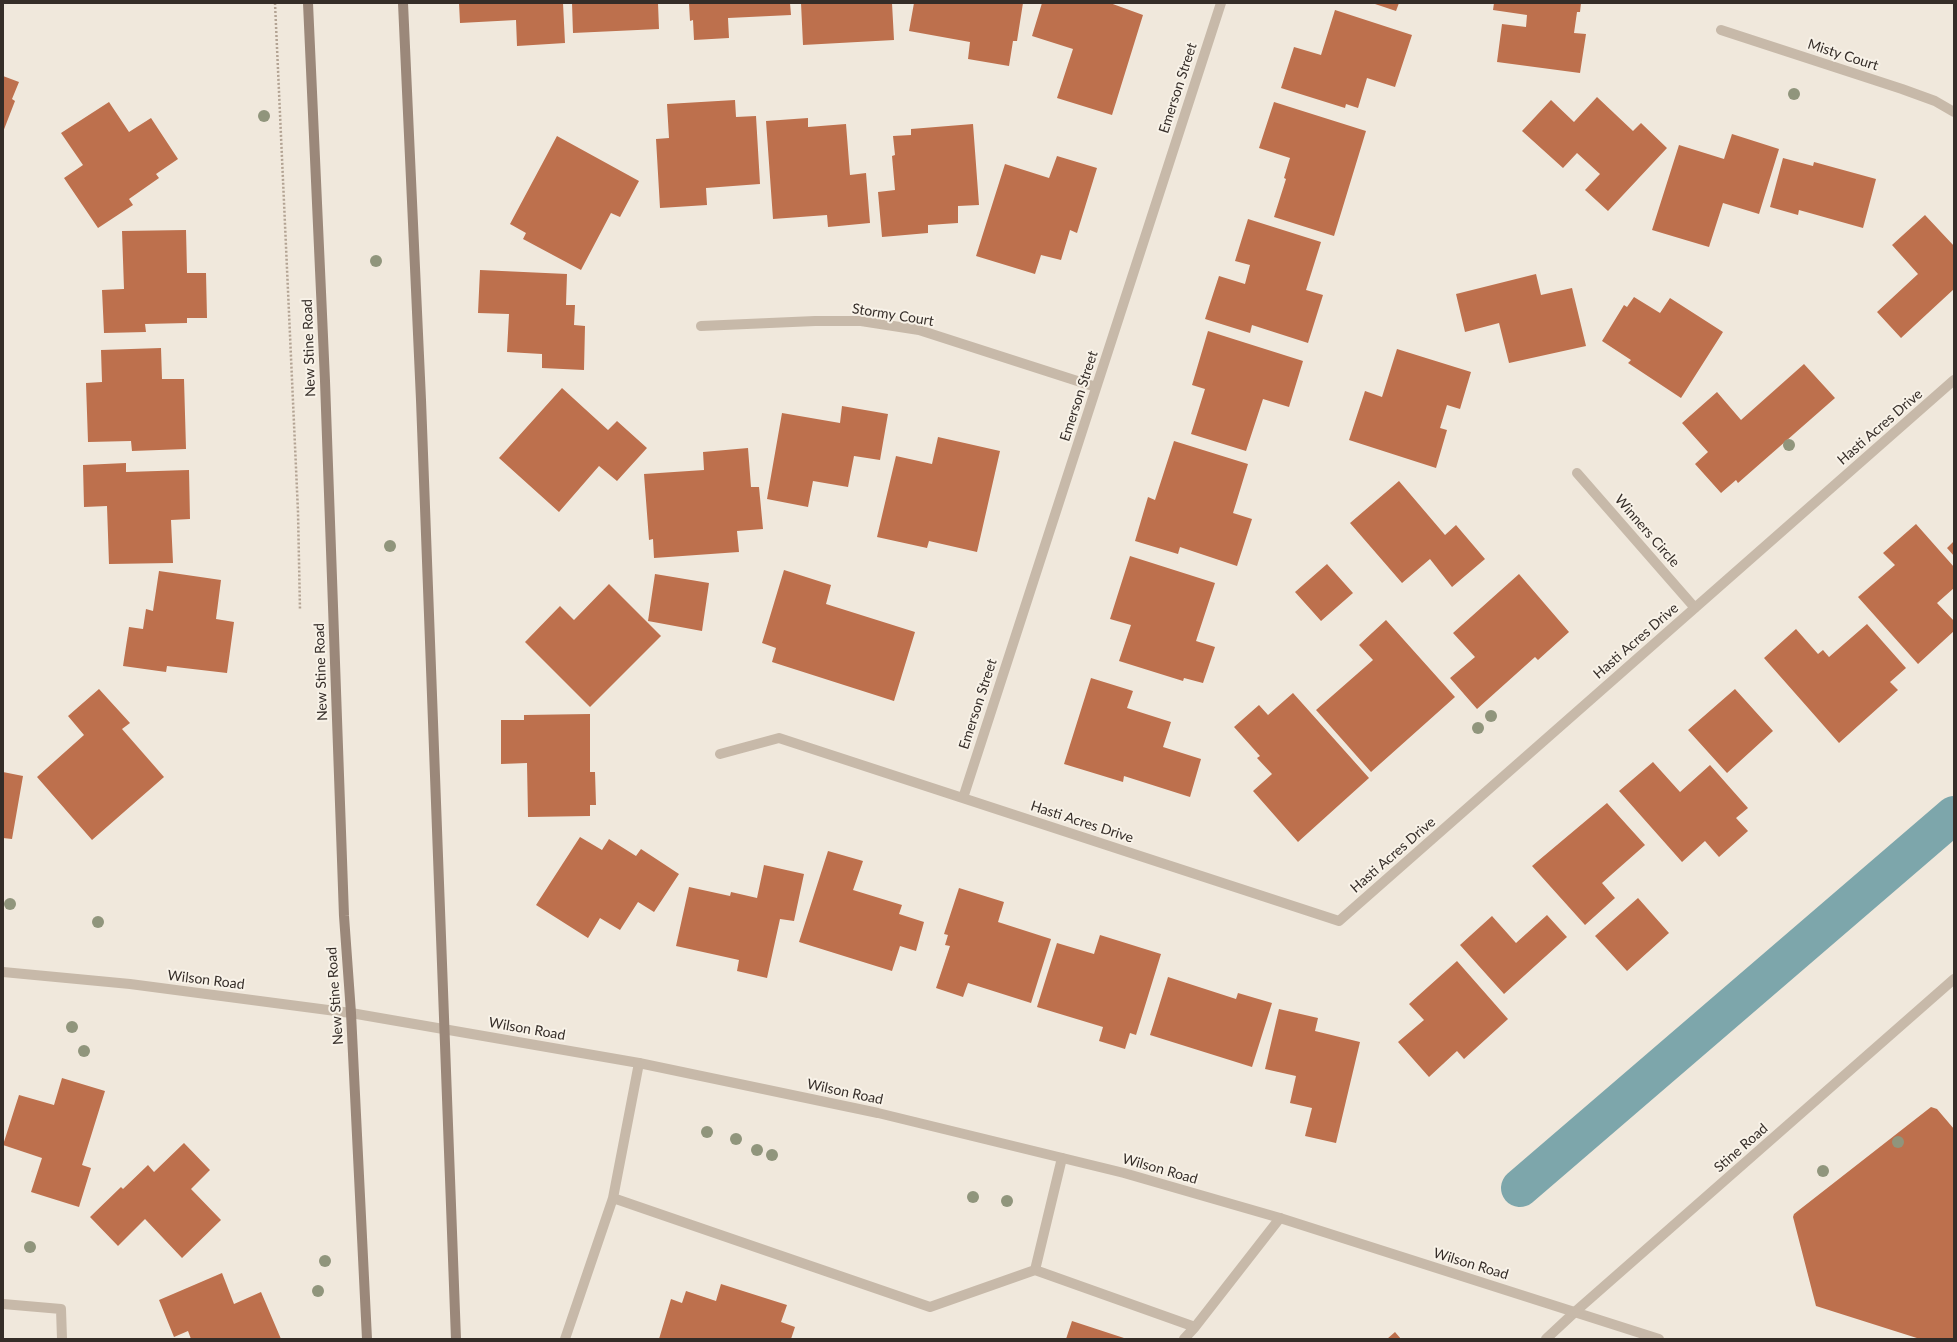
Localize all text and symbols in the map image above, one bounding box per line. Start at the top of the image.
street label: Misty Court [1806,36,1880,74]
street label: Emerson Street [1155,41,1201,135]
street label: New Stine Road [299,299,319,397]
street label: Stormy Court [851,300,935,330]
street label: Emerson Street [1056,349,1102,443]
street label: Hasti Acres Drive [1834,386,1926,468]
street label: Winners Circle [1611,491,1683,571]
street label: Hasti Acres Drive [1590,600,1682,682]
street label: New Stine Road [311,623,331,721]
street label: Emerson Street [955,657,1001,751]
street label: Hasti Acres Drive [1029,797,1135,847]
street label: Hasti Acres Drive [1347,814,1439,896]
street label: New Stine Road [323,946,347,1046]
street label: Wilson Road [166,967,246,993]
street label: Wilson Road [487,1014,567,1044]
street label: Wilson Road [805,1076,885,1108]
street label: Stine Road [1711,1120,1771,1176]
street label: Wilson Road [1120,1150,1200,1188]
street label: Wilson Road [1431,1245,1511,1283]

